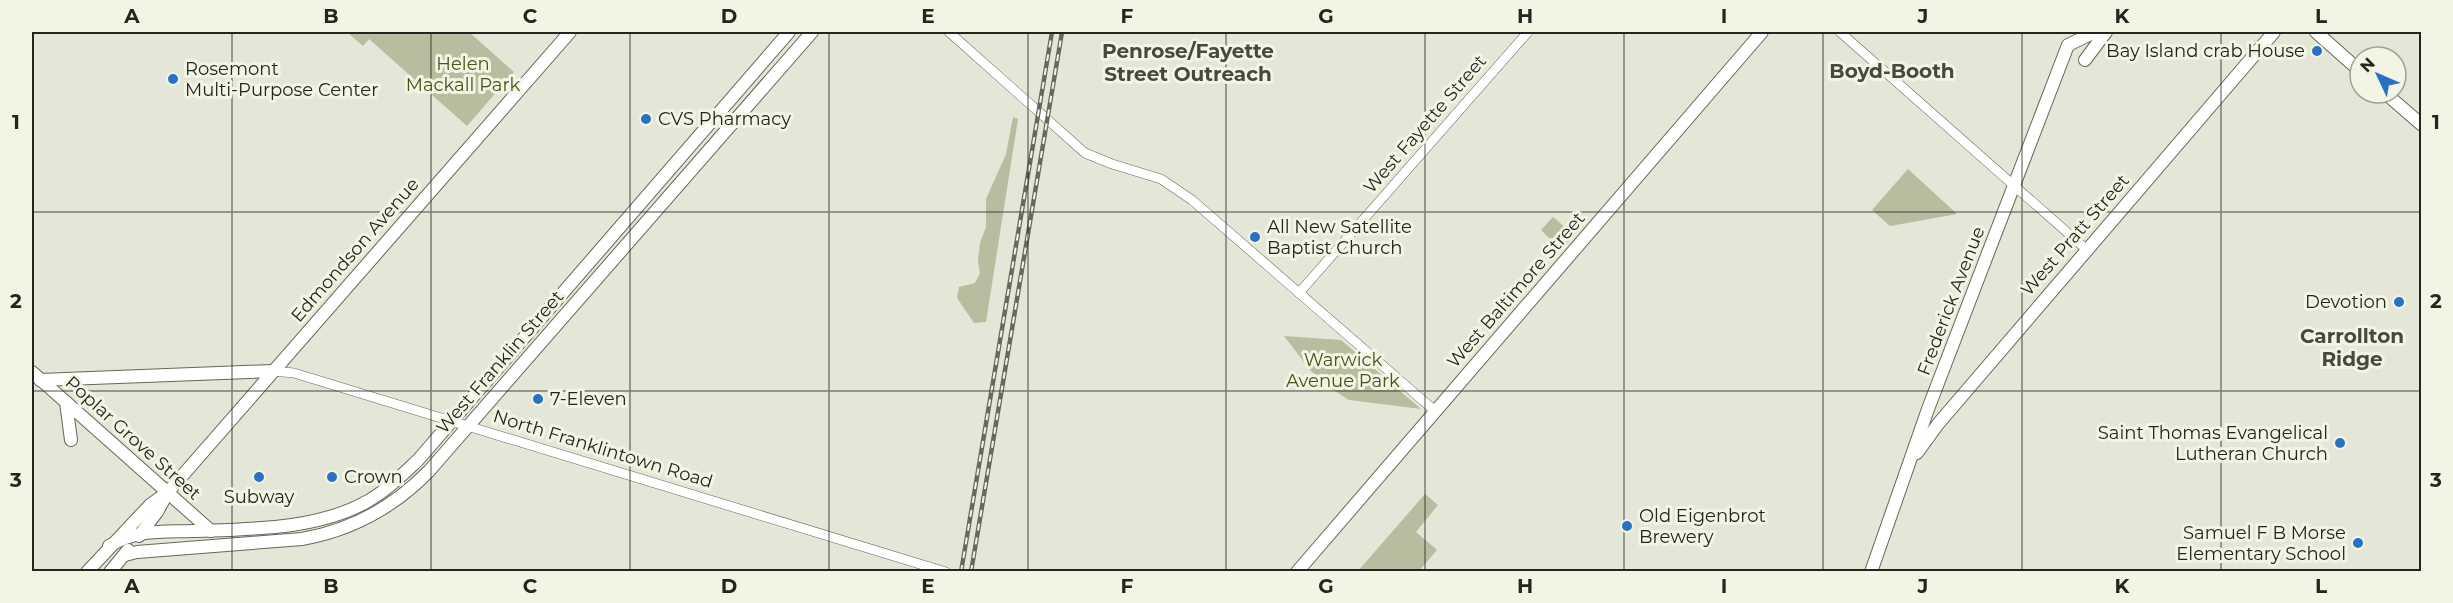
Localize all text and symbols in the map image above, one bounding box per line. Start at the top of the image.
text: A [123,4,140,28]
text: B [323,4,339,28]
text: C [523,4,538,28]
text: D [721,4,737,28]
text: E [921,4,935,28]
text: F [1121,4,1134,28]
text: G [1318,4,1334,28]
text: H [1517,4,1533,28]
text: I [1721,4,1727,28]
text: J [1917,4,1928,28]
text: K [2115,4,2131,28]
text: L [2315,4,2327,28]
district label: Penrose/Fayette Street Outreach [1102,39,1274,86]
place label: Bay Island crab House [2106,40,2305,62]
marker: Bay Island crab House [2310,44,2324,58]
north arrow [2348,45,2408,105]
street label: West Fayette Street [1359,50,1491,198]
park label: Helen Mackall Park [406,53,520,96]
text: N [2356,54,2379,76]
place label: Rosemont Multi-Purpose Center [185,58,378,101]
district label: Boyd-Booth [1829,59,1955,83]
marker: Rosemont Multi-Purpose Center [166,72,180,86]
place label: CVS Pharmacy [658,108,791,130]
text: 1 [12,110,20,134]
text: 1 [2432,110,2440,134]
marker: CVS Pharmacy [639,112,653,126]
street label: West Pratt Street [2016,170,2134,300]
street label: Edmondson Avenue [286,173,424,327]
street label: West Baltimore Street [1442,208,1590,372]
place label: All New Satellite Baptist Church [1267,216,1412,259]
street label: Frederick Avenue [1913,223,1990,378]
marker: All New Satellite Baptist Church [1248,230,1262,244]
street label: West Franklin Street [432,286,568,438]
text: 2 [10,289,22,313]
text: 2 [2430,289,2442,313]
place label: Devotion [2305,291,2387,313]
marker: Devotion [2392,295,2406,309]
district label: Carrollton Ridge [2300,324,2404,371]
park label: Warwick Avenue Park [1286,349,1400,392]
street label: Poplar Grove Street [61,371,205,505]
place label: 7-Eleven [550,388,627,410]
marker: 7-Eleven [531,392,545,406]
street label: North Franklintown Road [491,405,715,493]
place label: Saint Thomas Evangelical Lutheran Church [2098,422,2328,465]
marker: Saint Thomas Evangelical Lutheran Church [2333,436,2347,450]
place label: Crown [344,466,403,488]
text: 3 [9,468,22,492]
text: 3 [2429,468,2442,492]
marker: Subway [252,470,266,484]
marker: Crown [325,470,339,484]
place label: Subway [224,486,295,508]
place label: Old Eigenbrot Brewery [1639,505,1766,548]
marker: Old Eigenbrot Brewery [1620,519,1634,533]
place label: Samuel F B Morse Elementary School [2176,522,2346,565]
marker: Samuel F B Morse Elementary School [2351,536,2365,550]
text: A [123,574,140,598]
text: B [323,574,339,598]
text: C [523,574,538,598]
text: D [721,574,737,598]
text: E [921,574,935,598]
text: F [1121,574,1134,598]
text: G [1318,574,1334,598]
text: H [1517,574,1533,598]
text: I [1721,574,1727,598]
text: J [1917,574,1928,598]
text: K [2115,574,2131,598]
text: L [2315,574,2327,598]

